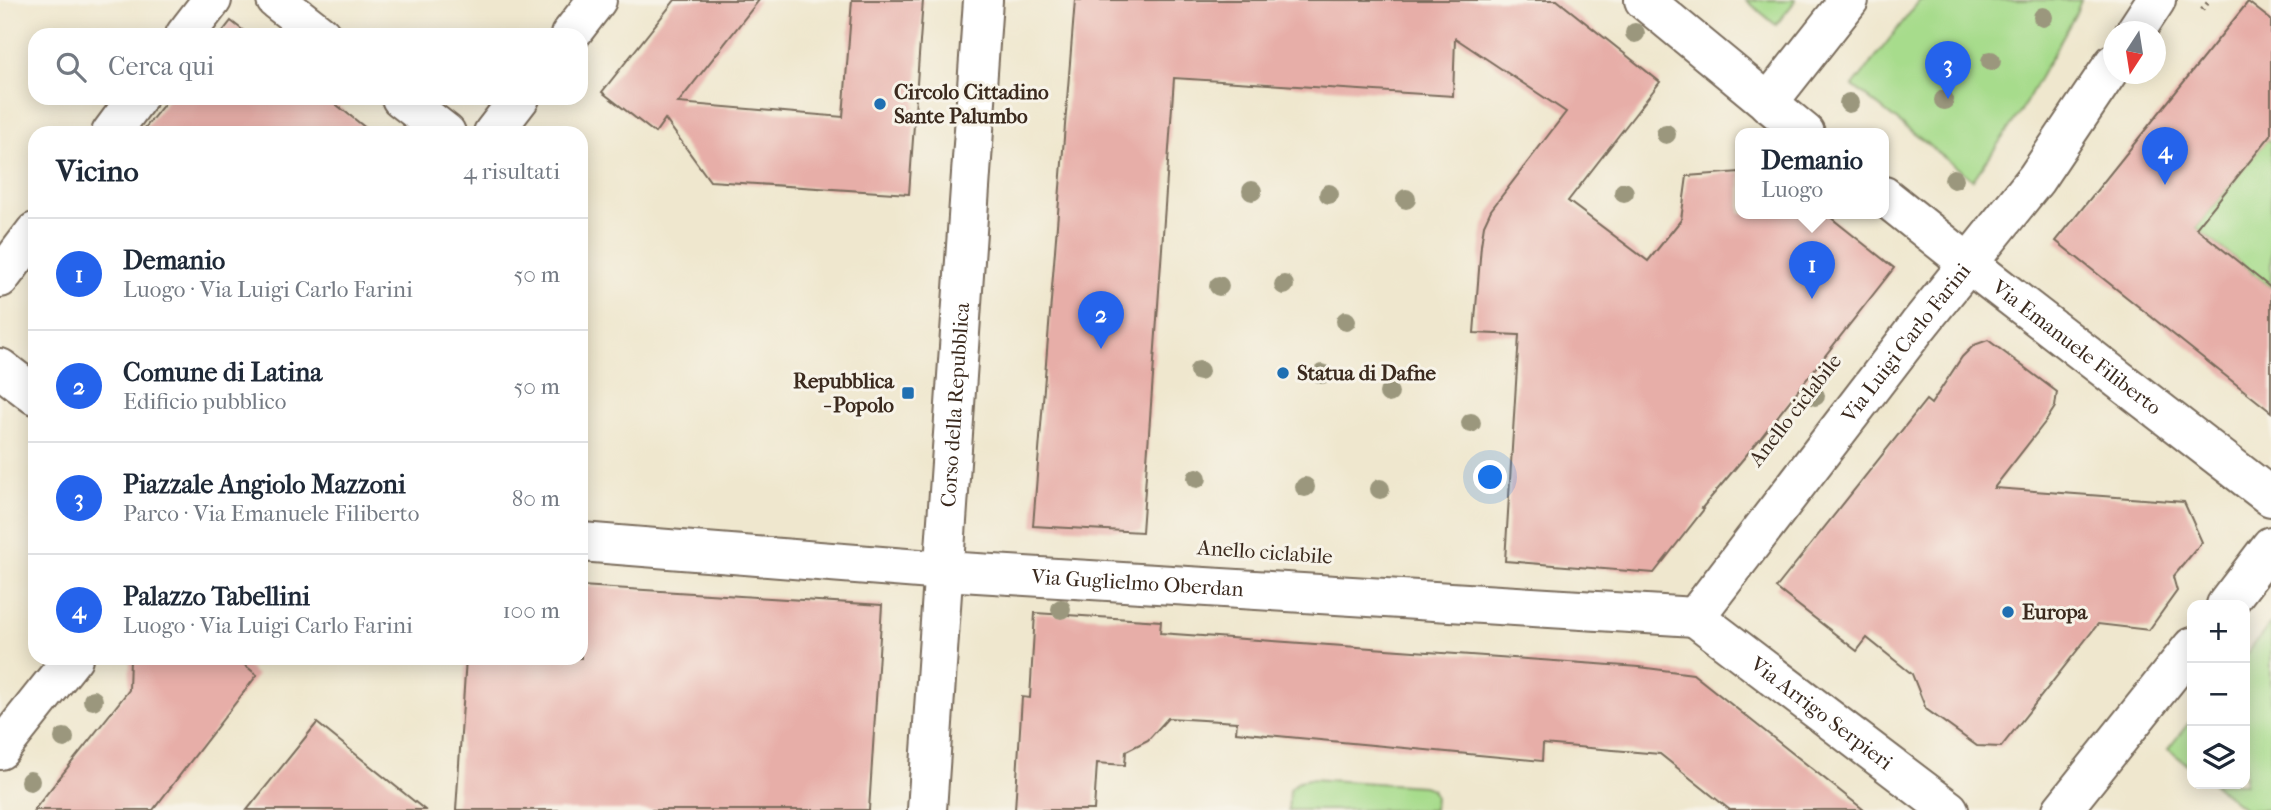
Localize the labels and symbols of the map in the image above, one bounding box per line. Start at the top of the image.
north arrow [2103,21,2166,84]
pin: 3 [1925,41,1971,99]
place label: Circolo Cittadino Sante Palumbo [894,80,1049,128]
marker: Circolo Cittadino Sante Palumbo [872,96,888,112]
pin: 4 [2142,127,2188,185]
pin: 1 [1789,241,1835,299]
street label: Via Luigi Carlo Farini [1836,259,1975,428]
street label: Via Emanuele Filiberto [1987,274,2166,420]
pin: 2 [1078,291,1124,349]
street label: Corso della Repubblica [936,302,974,508]
street label: Anello ciclabile [1743,349,1846,472]
place label: Statua di Dafne [1297,361,1437,385]
marker: Statua di Dafne [1275,365,1291,381]
place label: Repubblica - Popolo [793,369,895,417]
marker: Repubblica - Popolo [900,385,916,401]
your location [1473,460,1507,494]
street label: Anello ciclabile [1195,535,1334,569]
street label: Via Guglielmo Oberdan [1030,564,1244,601]
place label: Europa [2022,600,2089,624]
marker: Europa [2000,604,2016,620]
street label: Via Arrigo Serpieri [1745,651,1897,775]

